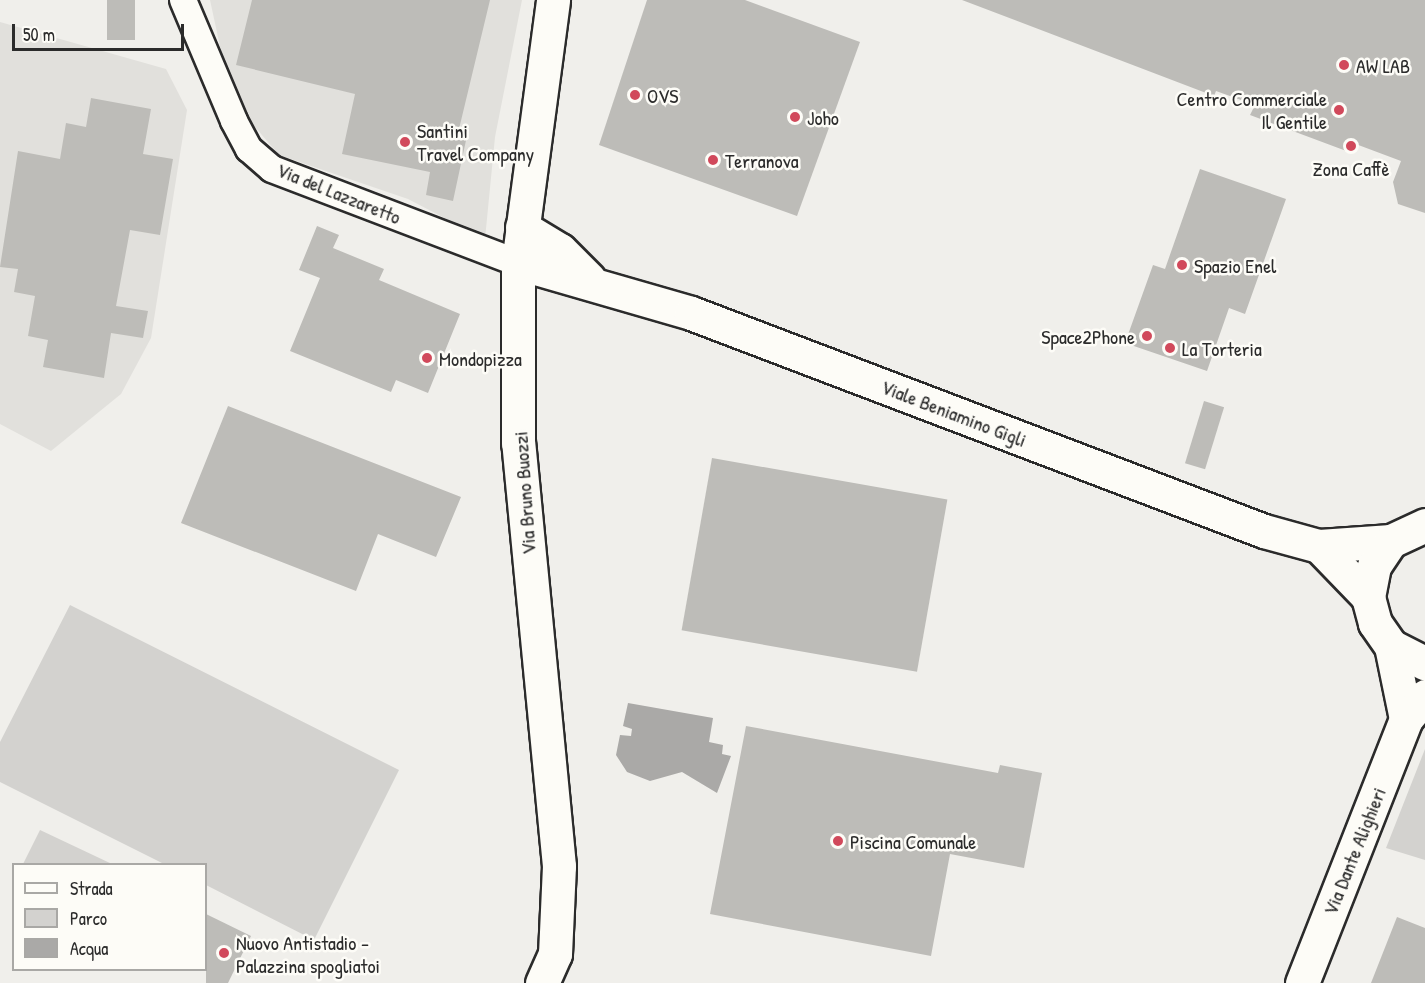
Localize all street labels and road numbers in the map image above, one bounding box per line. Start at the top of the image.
street label: Via del Lazzaretto [274,157,404,229]
street label: Viale Beniamino Gigli [878,374,1030,452]
street label: Via Bruno Buozzi [508,431,540,555]
street label: Via Dante Alighieri [1318,784,1390,918]

